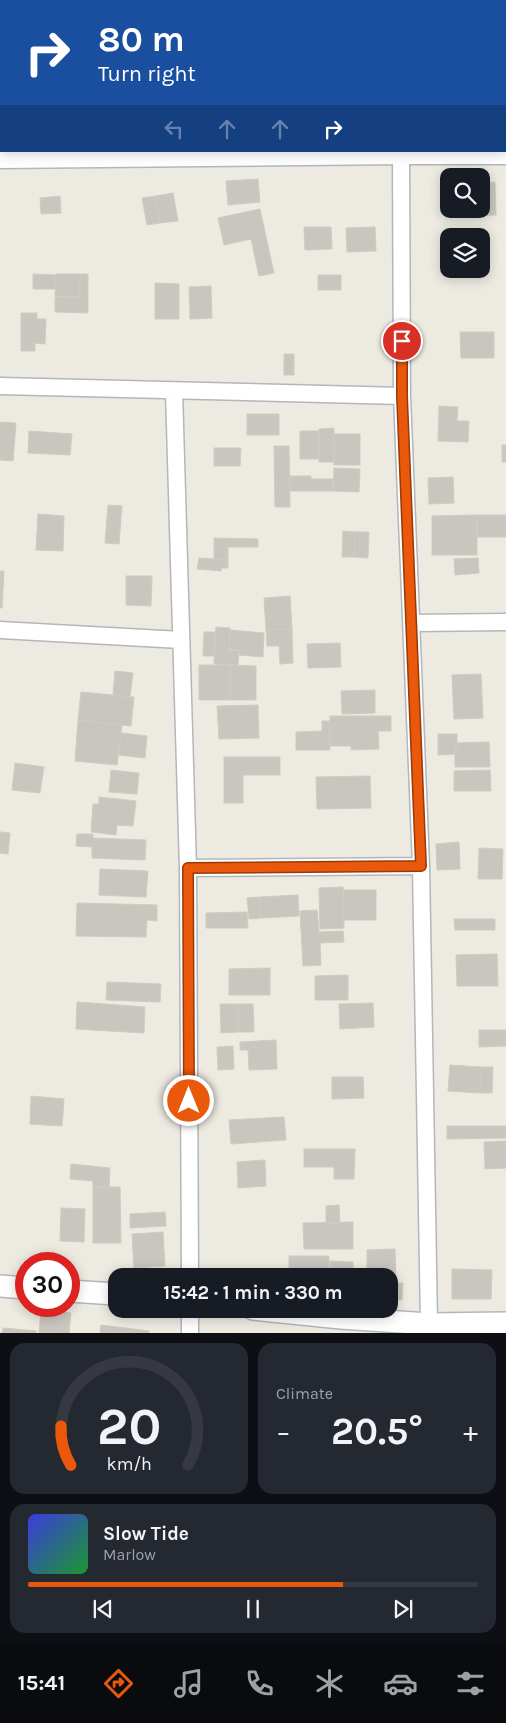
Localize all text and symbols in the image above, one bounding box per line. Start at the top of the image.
text: 80 m [98,19,185,60]
icon: right [15,20,80,85]
text: Turn right [98,61,196,87]
icon: left [160,115,188,143]
icon: ahead [213,115,241,143]
icon: ahead [266,115,294,143]
icon: right [319,115,347,143]
map controls [440,168,490,278]
button: search [440,168,490,218]
button: layers [440,228,490,278]
pin [381,320,423,362]
icon: arrive [388,327,416,355]
position arrow [162,1074,214,1126]
speed limit sign: 30 [15,1252,80,1317]
text: 15:42 · 1 min · 330 m [163,1282,343,1304]
text: Climate [276,1384,333,1403]
text: 20 [97,1396,161,1457]
text: 20.5° [331,1409,423,1454]
text: − [276,1415,291,1448]
text: + [463,1415,478,1448]
text: km/h [106,1454,152,1475]
text: Slow Tide [103,1523,189,1545]
text: Marlow [103,1545,156,1564]
icon: previous [89,1595,117,1623]
icon: pause [239,1595,267,1623]
icon: next [389,1595,417,1623]
icon: directions [101,1666,136,1701]
icon: music [171,1666,206,1701]
icon: phone [242,1666,277,1701]
icon: climate [312,1666,347,1701]
icon: car [383,1666,418,1701]
icon: filters [453,1666,488,1701]
text: 15:41 [18,1670,65,1696]

